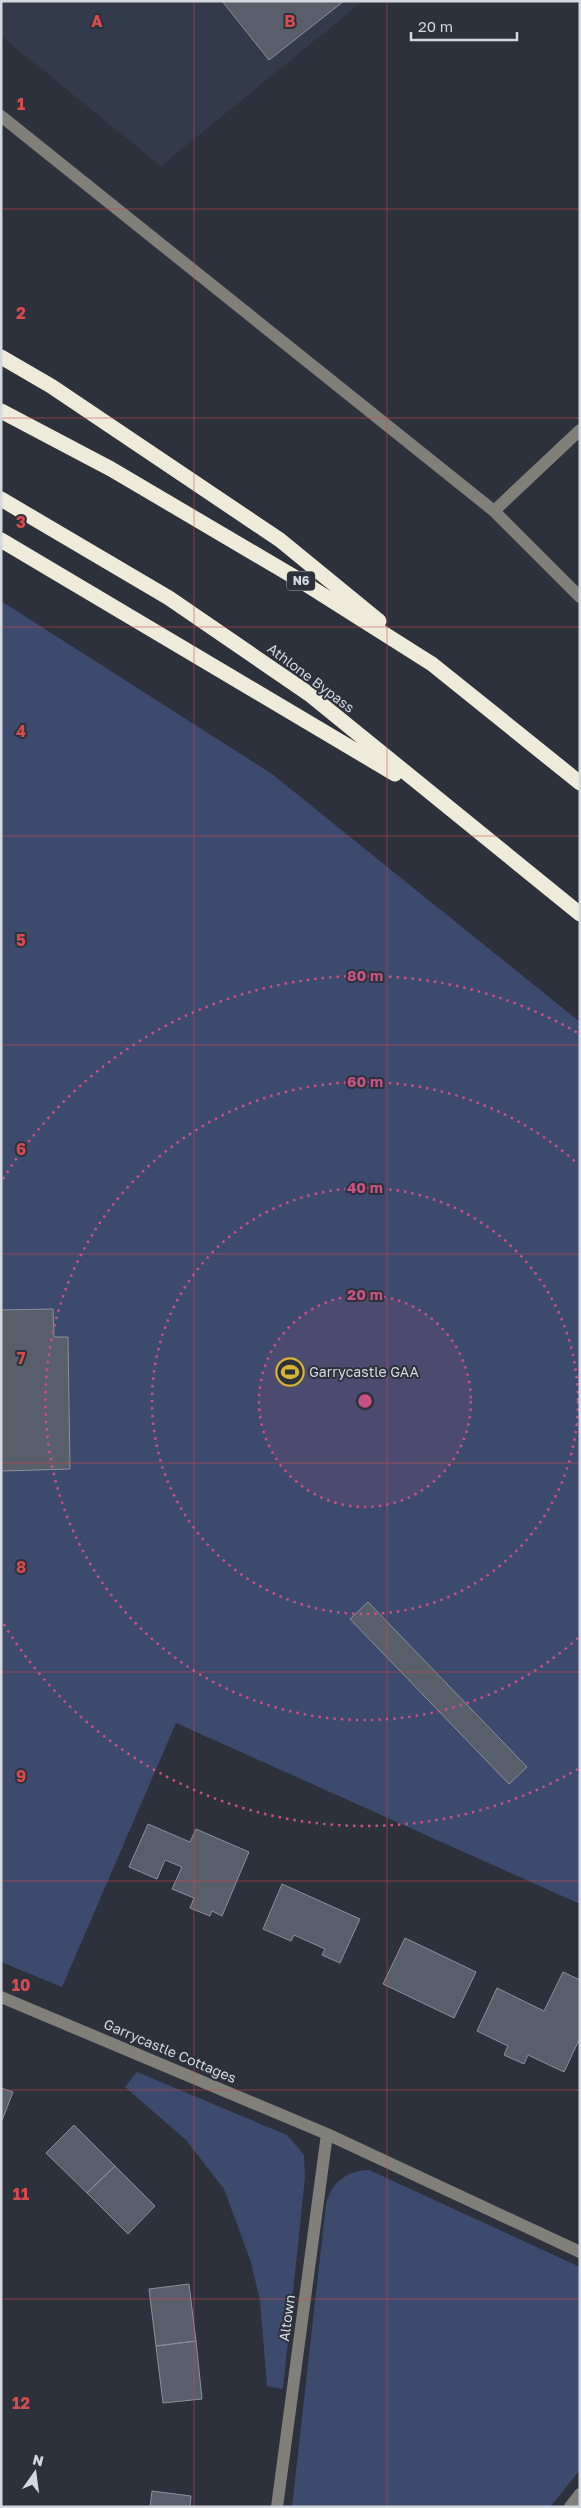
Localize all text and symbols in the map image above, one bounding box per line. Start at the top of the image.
scale bar [411,10,517,42]
text: A [91,11,103,31]
text: B [284,11,296,31]
text: 20 m [418,17,453,35]
text: 1 [17,94,25,114]
text: 2 [16,303,26,323]
text: 3 [16,512,26,532]
road number: N6 [287,572,315,590]
street label: Athlone Bypass [264,639,358,716]
text: 4 [16,721,26,741]
text: 5 [16,930,26,950]
text: 80 m [347,966,383,984]
text: 60 m [347,1072,383,1090]
text: 6 [16,1139,26,1159]
text: 40 m [347,1178,383,1196]
text: 20 m [347,1285,383,1303]
text: 7 [17,1348,26,1368]
sports icon: Garrycastle GAA [275,1357,305,1387]
place label: Garrycastle GAA [309,1363,419,1380]
centre of rings [356,1392,374,1410]
text: 8 [16,1557,26,1577]
text: 9 [16,1766,26,1786]
text: 10 [12,1975,30,1995]
street label: Garrycastle Cottages [101,2015,239,2086]
text: 11 [13,2184,29,2204]
street label: Altown [275,2293,298,2342]
text: 12 [12,2393,30,2413]
north arrow [10,2448,60,2498]
text: N [31,2450,45,2469]

